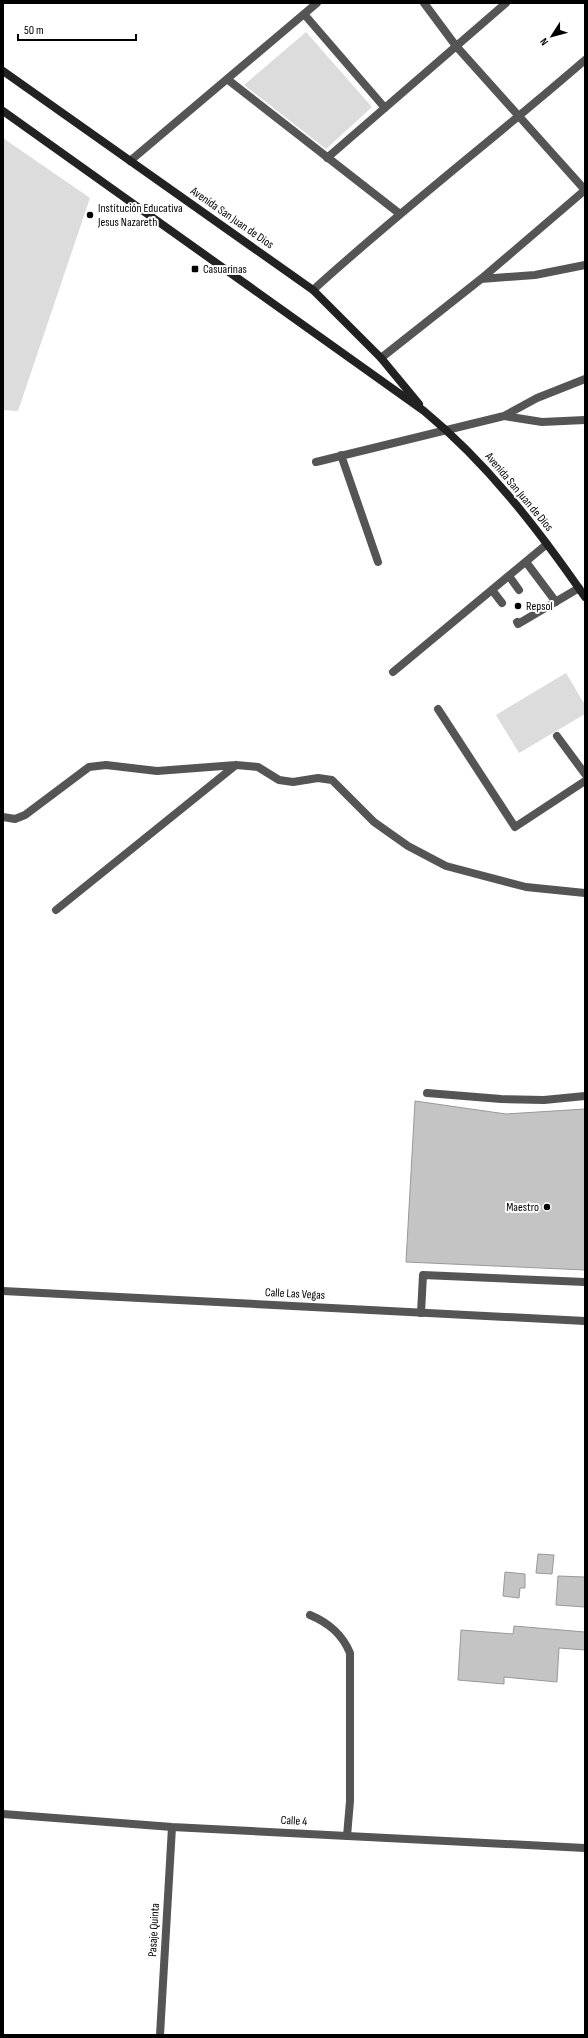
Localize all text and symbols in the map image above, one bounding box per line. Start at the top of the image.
scale bar [18,16,136,42]
north arrow [532,16,572,56]
text: 50 m [24,23,44,38]
text: N [537,35,551,48]
street label: Avenida San Juan de Dios [187,183,277,252]
place label: Institución Educativa Jesus Nazareth [97,201,183,230]
marker: Institución Educativa Jesus Nazareth [85,210,95,220]
place label: Casuarinas [203,262,247,277]
marker: Casuarinas [190,264,200,274]
street label: Avenida San Juan de Dios [481,449,556,535]
place label: Repsol [526,599,553,614]
marker: Repsol [513,601,523,611]
place label: Maestro [506,1200,539,1215]
marker: Maestro [542,1202,552,1212]
street label: Calle Las Vegas [265,1285,325,1303]
street label: Calle 4 [280,1813,308,1829]
street label: Pasaje Quinta [145,1902,163,1957]

